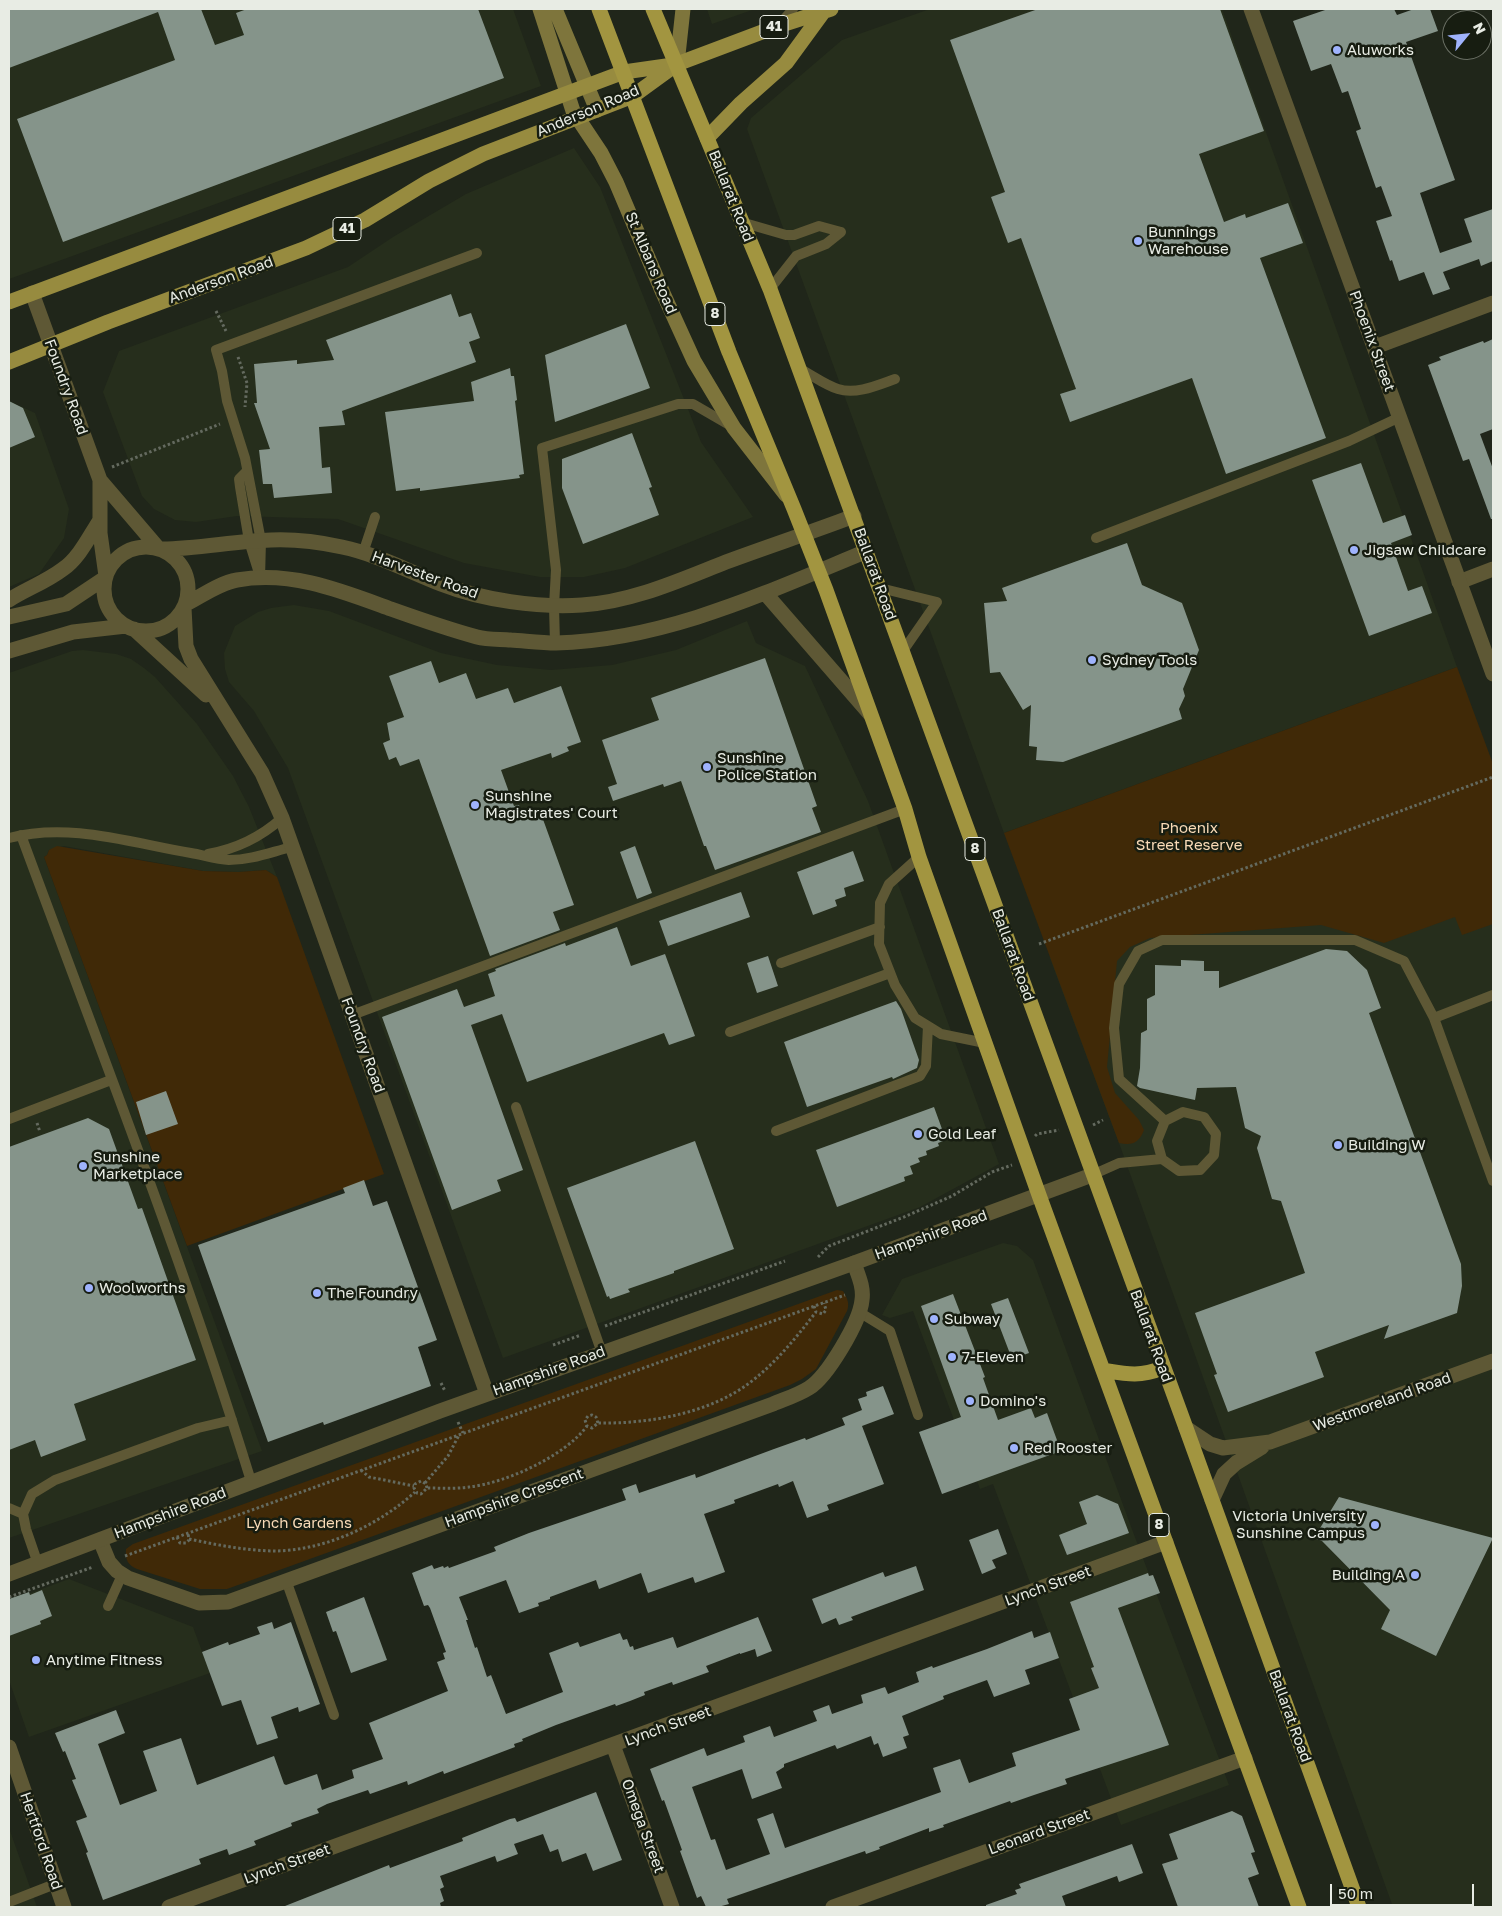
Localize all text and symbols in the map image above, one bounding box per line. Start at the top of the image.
north arrow [1442,10,1492,60]
road number: 41 [760,16,788,38]
text: N [1470,19,1490,37]
place label: Aluworks [1347,41,1414,59]
marker: Aluworks [1331,44,1343,56]
street label: Anderson Road [534,81,642,141]
street label: Ballarat Road [704,148,758,244]
street label: St Albans Road [621,209,681,317]
road number: 41 [333,218,361,240]
place label: Bunnings Warehouse [1148,223,1229,258]
marker: Bunnings Warehouse [1132,235,1144,247]
street label: Anderson Road [166,253,276,307]
street label: Phoenix Street [1345,288,1399,394]
road number: 8 [705,302,725,326]
street label: Foundry Road [40,337,92,437]
street label: Ballarat Road [850,525,900,623]
place label: Jigsaw Childcare [1364,541,1486,559]
marker: Jigsaw Childcare [1348,544,1360,556]
street label: Harvester Road [369,547,481,603]
place label: Sydney Tools [1102,651,1197,669]
marker: Sydney Tools [1086,654,1098,666]
place label: Sunshine Police Station [717,749,817,784]
marker: Sunshine Police Station [701,761,713,773]
place label: Sunshine Magistrates' Court [485,787,618,822]
marker: Sunshine Magistrates' Court [469,799,481,811]
park label: Phoenix Street Reserve [1136,819,1242,854]
road number: 8 [965,838,985,861]
street label: Ballarat Road [988,906,1038,1004]
street label: Foundry Road [337,995,389,1095]
place label: Gold Leaf [928,1125,996,1143]
marker: Gold Leaf [912,1128,924,1140]
place label: Building W [1348,1136,1426,1154]
marker: Building W [1332,1139,1344,1151]
place label: Sunshine Marketplace [93,1148,182,1183]
marker: Sunshine Marketplace [77,1160,89,1172]
street label: Hampshire Road [872,1206,990,1264]
place label: Woolworths [99,1279,186,1297]
marker: Woolworths [83,1282,95,1294]
place label: The Foundry [327,1284,418,1302]
marker: The Foundry [311,1287,323,1299]
street label: Ballarat Road [1126,1287,1176,1385]
place label: Subway [944,1310,1000,1328]
marker: Subway [928,1313,940,1325]
street label: Hampshire Road [490,1342,608,1400]
place label: 7-Eleven [962,1348,1024,1366]
marker: 7-Eleven [946,1351,958,1363]
street label: Westmoreland Road [1311,1369,1453,1435]
place label: Domino's [980,1392,1046,1410]
marker: Domino's [964,1395,976,1407]
place label: Red Rooster [1024,1439,1112,1457]
marker: Red Rooster [1008,1442,1020,1454]
street label: Hampshire Crescent [442,1465,586,1531]
street label: Hampshire Road [111,1483,229,1543]
place label: Victoria University Sunshine Campus [1232,1507,1365,1542]
park label: Lynch Gardens [246,1514,352,1532]
road number: 8 [1149,1514,1169,1536]
marker: Victoria University Sunshine Campus [1369,1519,1381,1531]
street label: Lynch Street [1002,1562,1094,1610]
place label: Building A [1332,1566,1405,1584]
marker: Building A [1409,1569,1421,1581]
place label: Anytime Fitness [46,1651,162,1669]
marker: Anytime Fitness [30,1654,42,1666]
street label: Ballarat Road [1265,1667,1315,1765]
street label: Lynch Street [622,1702,714,1750]
street label: Omega Street [618,1776,668,1876]
street label: Hertford Road [16,1790,66,1892]
street label: Leonard Street [986,1805,1092,1859]
street label: Lynch Street [241,1840,333,1888]
scale bar [1332,1874,1476,1906]
text: 50 m [1338,1884,1373,1902]

